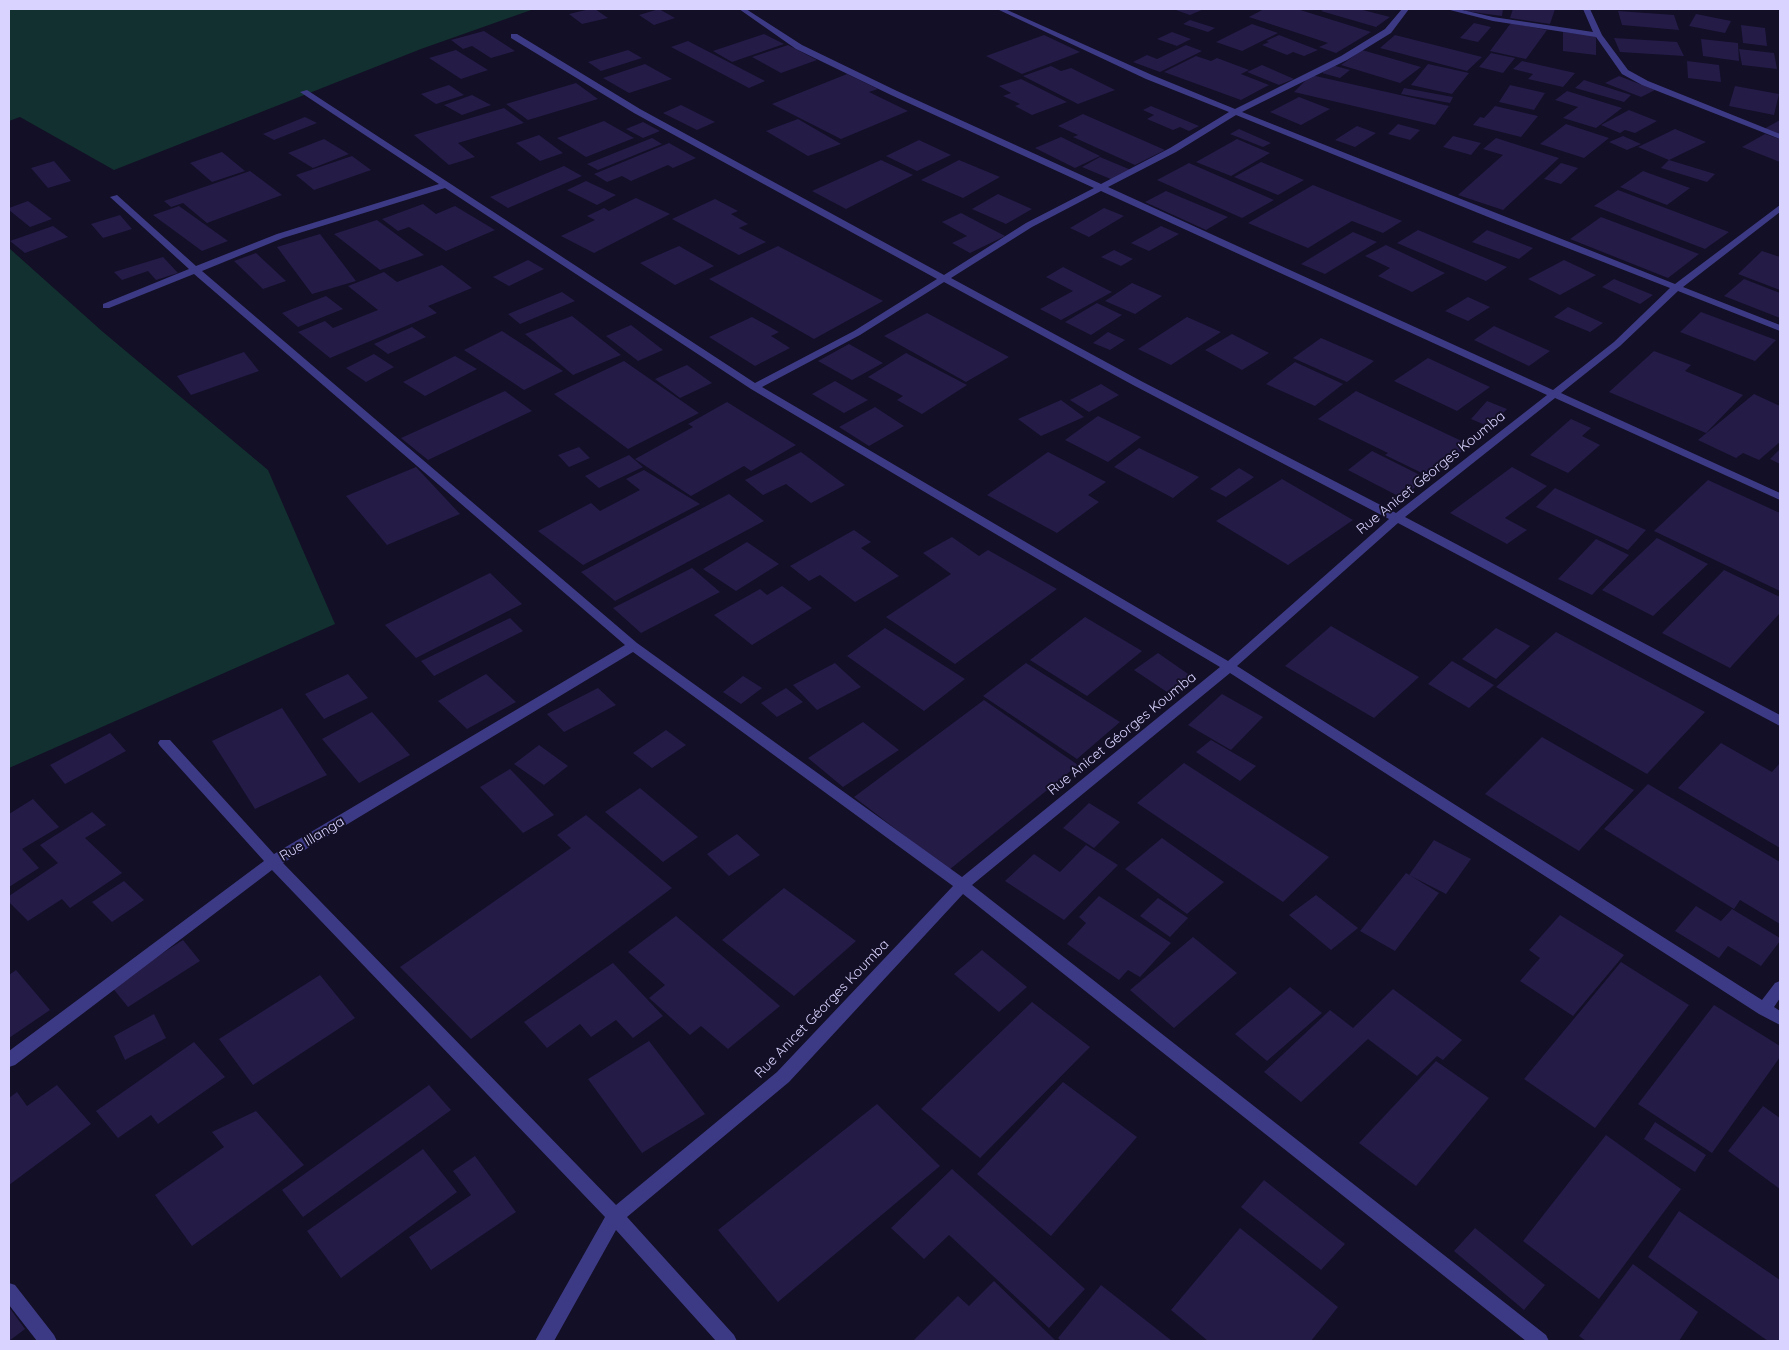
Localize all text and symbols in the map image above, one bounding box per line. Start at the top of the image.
street label: Rue Anicet Géorges Koumba [1353,408,1509,538]
street label: Rue Anicet Géorges Koumba [1044,669,1200,799]
street label: Rue Illanga [277,813,347,865]
street label: Rue Anicet Géorges Koumba [751,936,893,1082]

